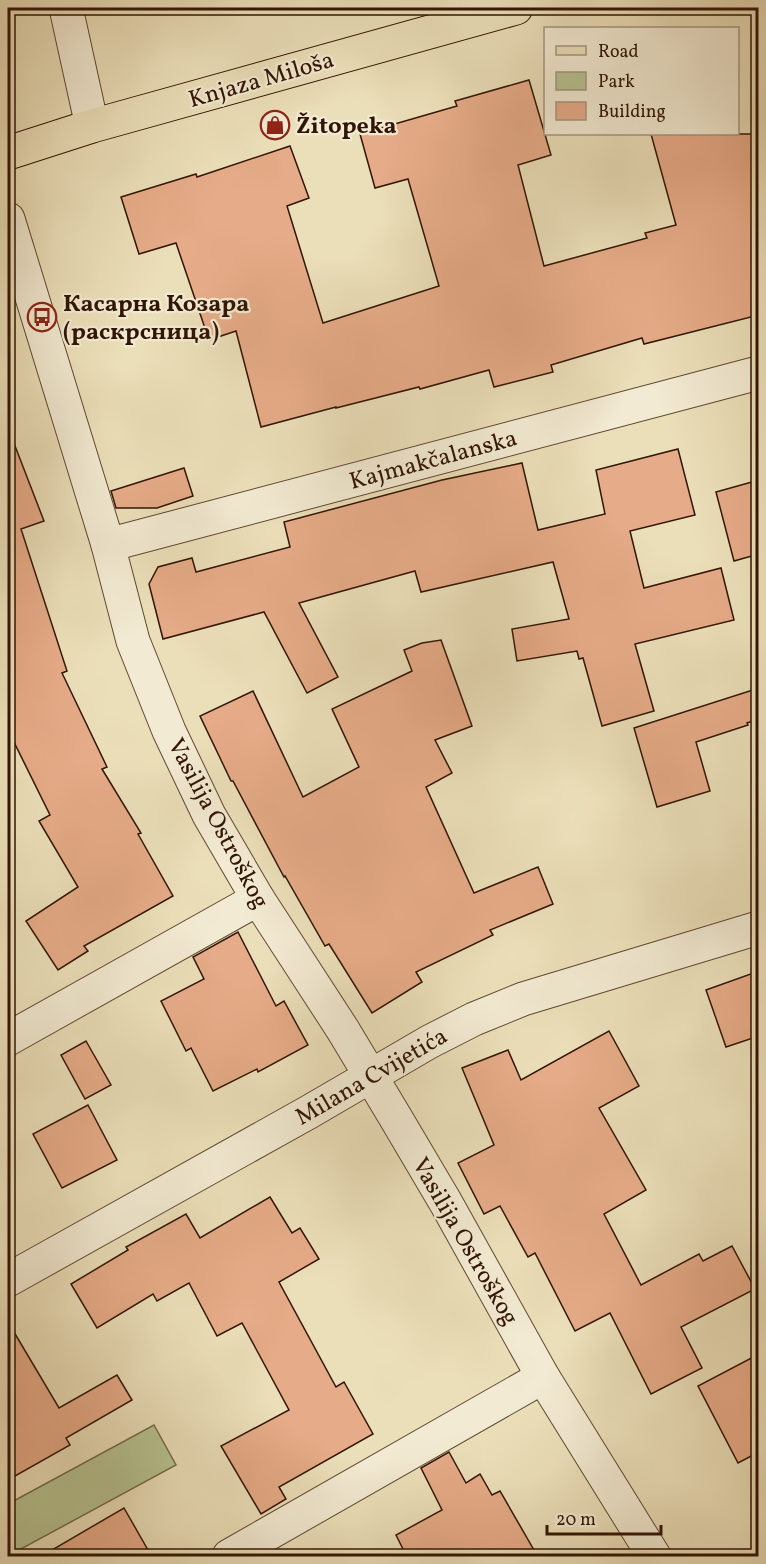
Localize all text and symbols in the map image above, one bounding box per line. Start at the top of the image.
legend [544,27,739,135]
text: Road [598,40,639,65]
street label: Knjaza Miloša [185,44,338,118]
text: Park [598,70,635,95]
text: Building [598,100,666,125]
shop icon: Žitopeka [259,109,291,141]
place label: Žitopeka [296,110,396,144]
place label: Касарна Козара (раскрсница) [63,288,249,350]
bus stop icon: Касарна Козара (раскрсница) [26,301,58,333]
street label: Kajmakčalanska [346,422,521,500]
street label: Vasilija Ostroškog [158,733,277,915]
street label: Milana Cvijetića [290,1020,454,1135]
street label: Vasilija Ostroškog [402,1152,526,1332]
scale bar [547,1498,661,1536]
text: 20 m [556,1508,596,1533]

